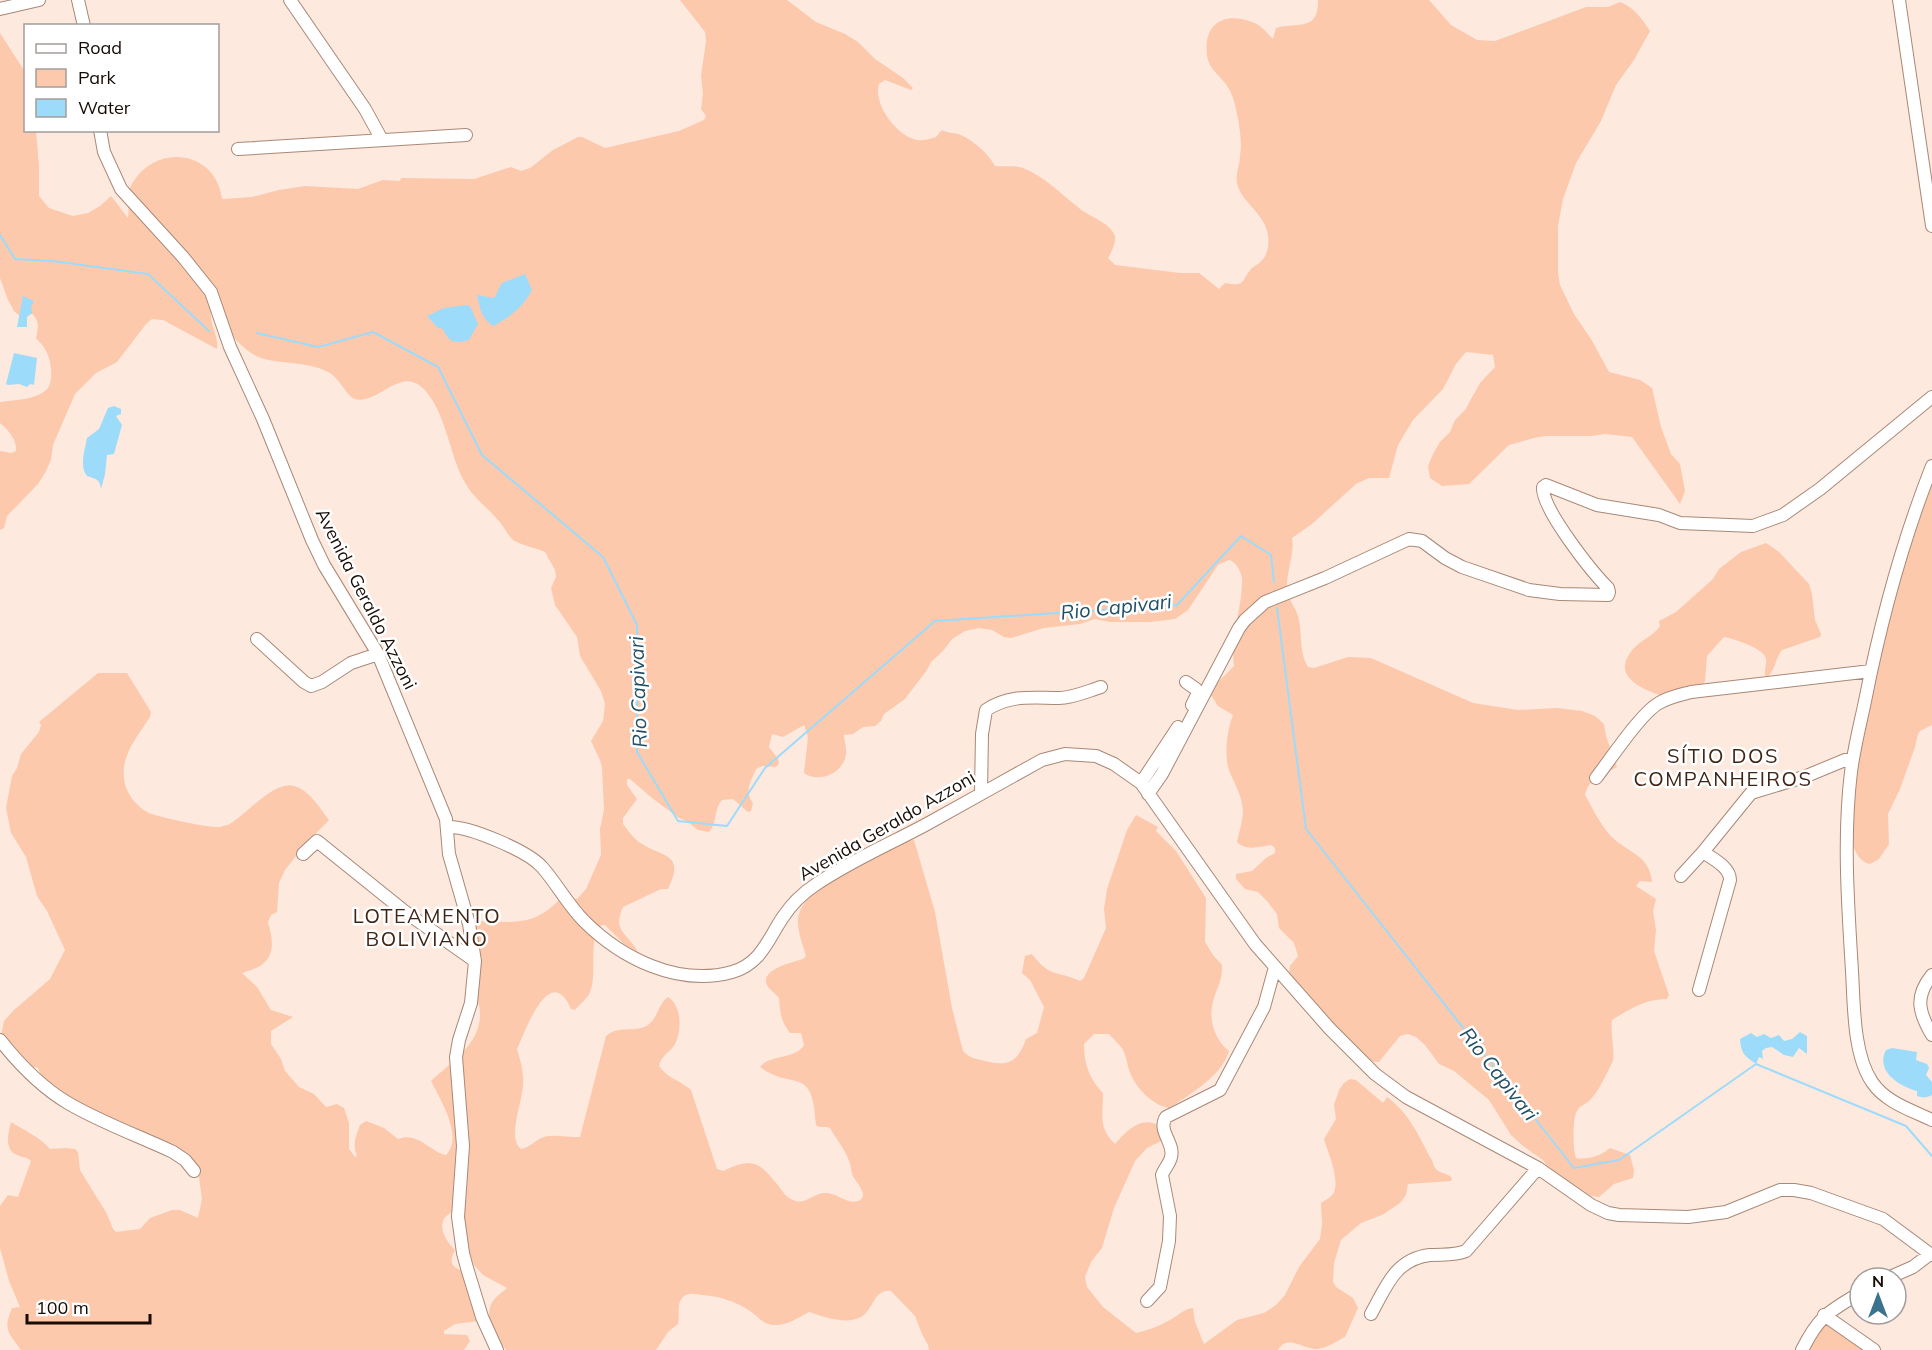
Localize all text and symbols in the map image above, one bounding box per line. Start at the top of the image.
legend [24,24,219,132]
text: Road [78,36,122,59]
text: Park [78,66,117,89]
text: Water [78,96,131,119]
street label: Avenida Geraldo Azzoni [311,504,422,693]
water label: Rio Capivari [1059,588,1173,625]
water label: Rio Capivari [623,635,652,748]
district label: SÍTIO DOS COMPANHEIROS [1634,743,1812,791]
street label: Avenida Geraldo Azzoni [794,766,979,886]
district label: LOTEAMENTO BOLIVIANO [353,903,501,951]
water label: Rio Capivari [1455,1022,1544,1126]
north arrow [1848,1266,1908,1326]
text: N [1872,1271,1884,1291]
scale bar [27,1287,150,1325]
text: 100 m [36,1296,89,1319]

